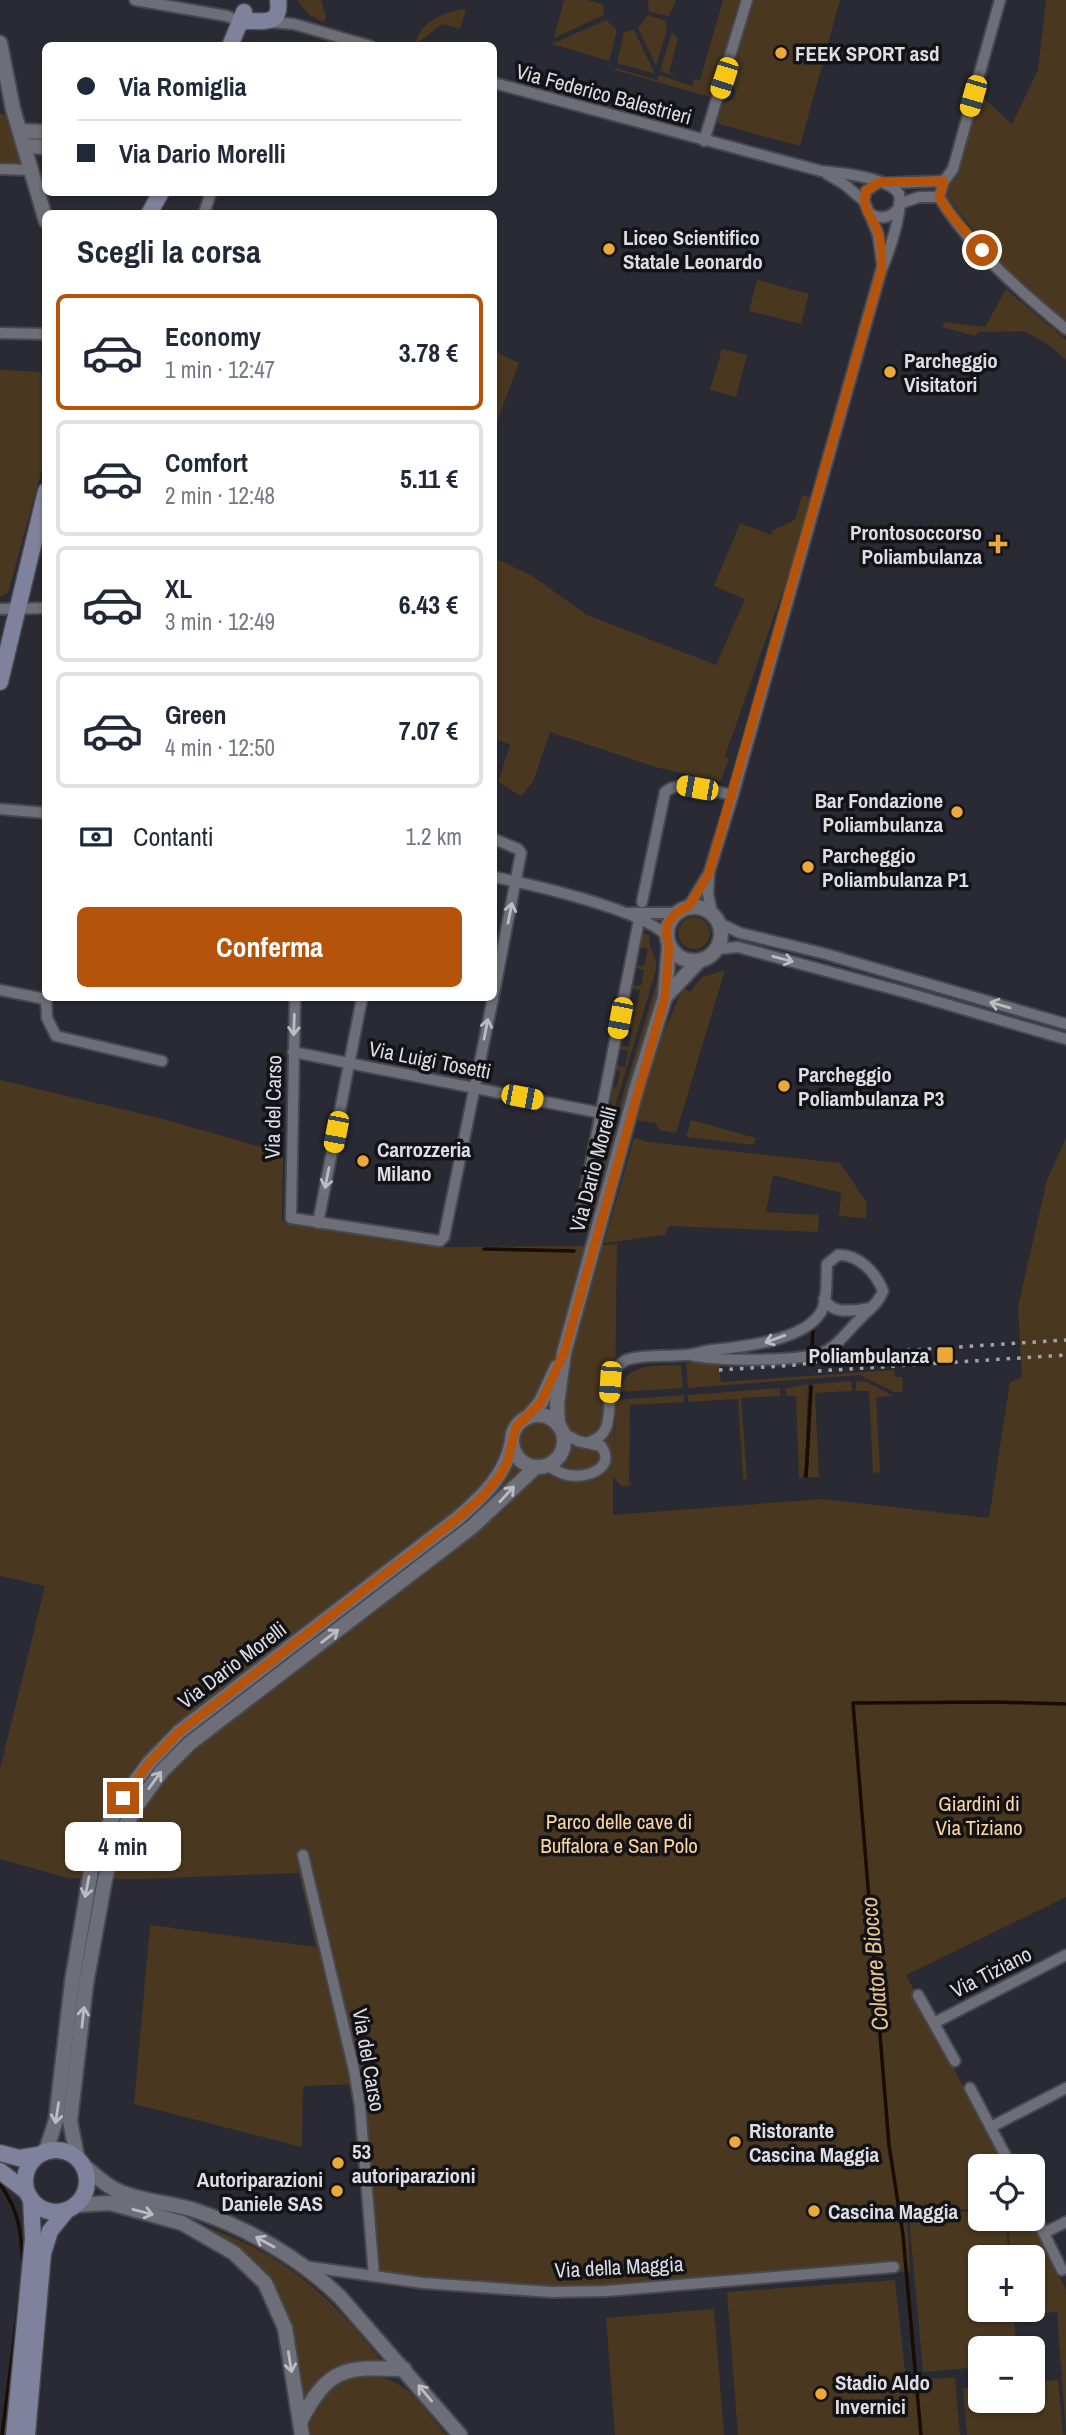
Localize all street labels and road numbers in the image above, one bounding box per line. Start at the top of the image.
street label: Via Federico Balestrieri [513,57,695,131]
street label: Via Luigi Tosetti [366,1034,494,1086]
street label: Via del Carso [258,1055,288,1159]
street label: Via Dario Morelli [562,1103,624,1235]
street label: Via Dario Morelli [172,1615,292,1715]
street label: Via Tiziano [946,1939,1036,2005]
street label: Via del Carso [346,2006,392,2114]
street label: Via della Maggia [554,2249,685,2285]

